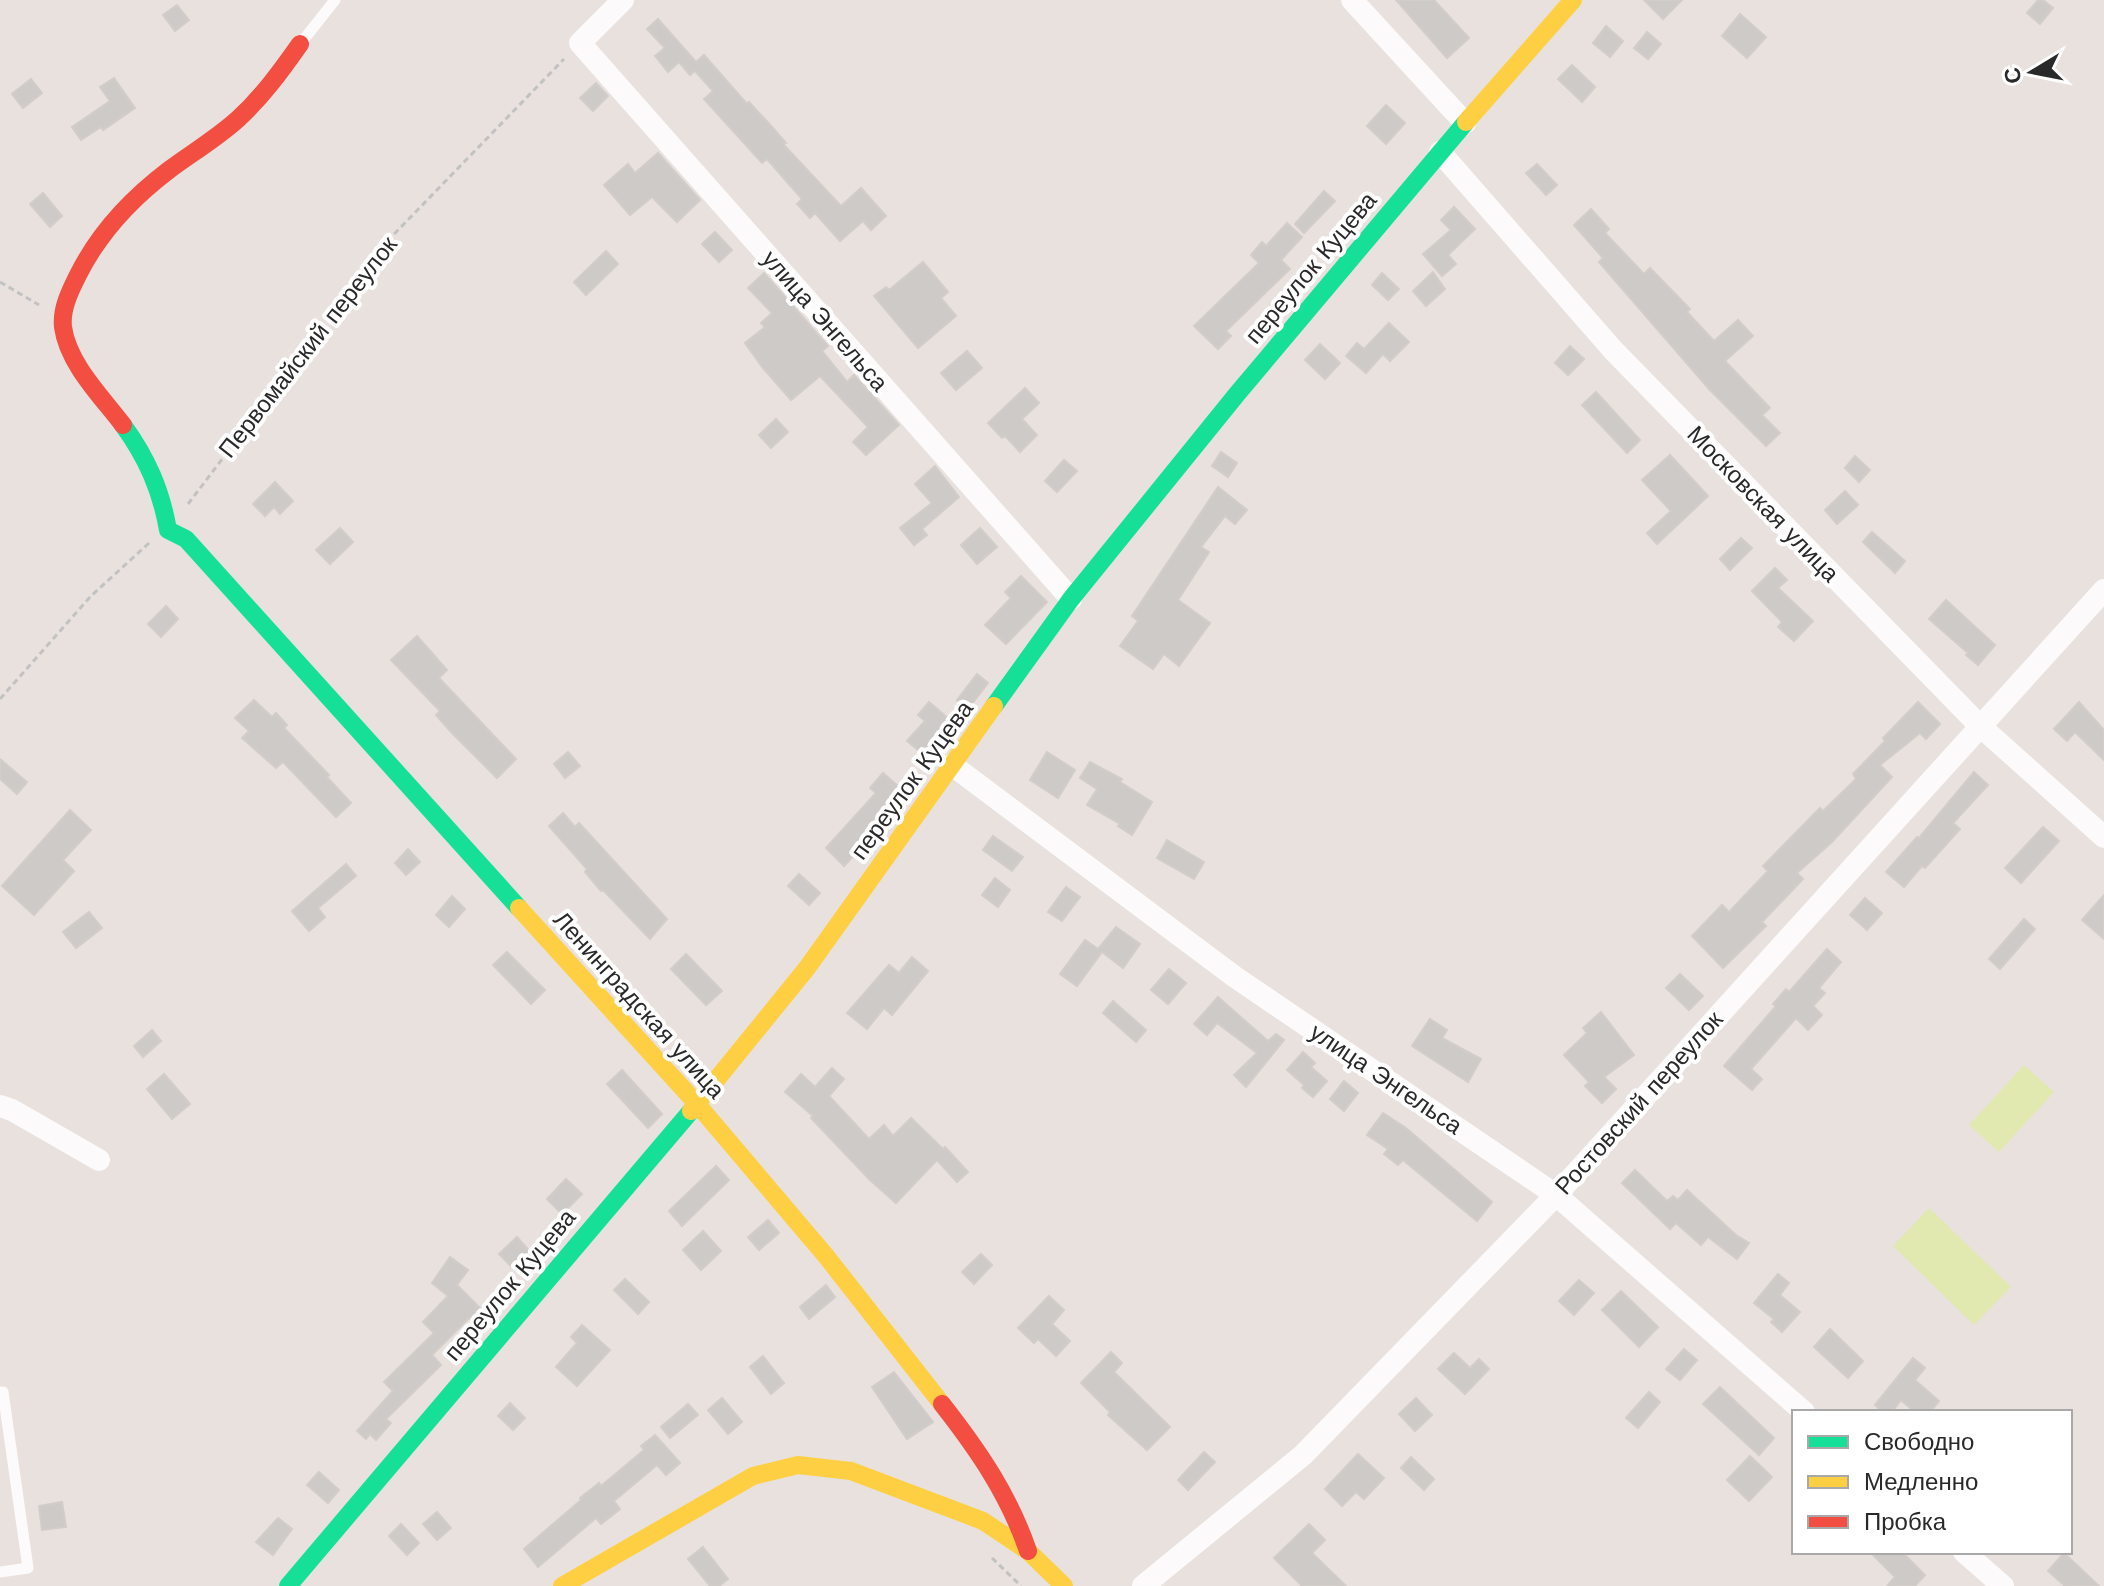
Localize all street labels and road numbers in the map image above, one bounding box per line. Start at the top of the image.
street label: переулок Куцева [1239,186,1383,349]
street label: Первомайский переулок [213,230,403,463]
street label: улица Энгельса [756,245,894,398]
street label: Московская улица [1681,420,1845,588]
street label: переулок Куцева [845,695,979,865]
street label: Ленинградская улица [548,906,731,1105]
street label: Ростовский переулок [1549,1005,1729,1200]
street label: улица Энгельса [1305,1018,1468,1141]
street label: переулок Куцева [438,1203,582,1366]

